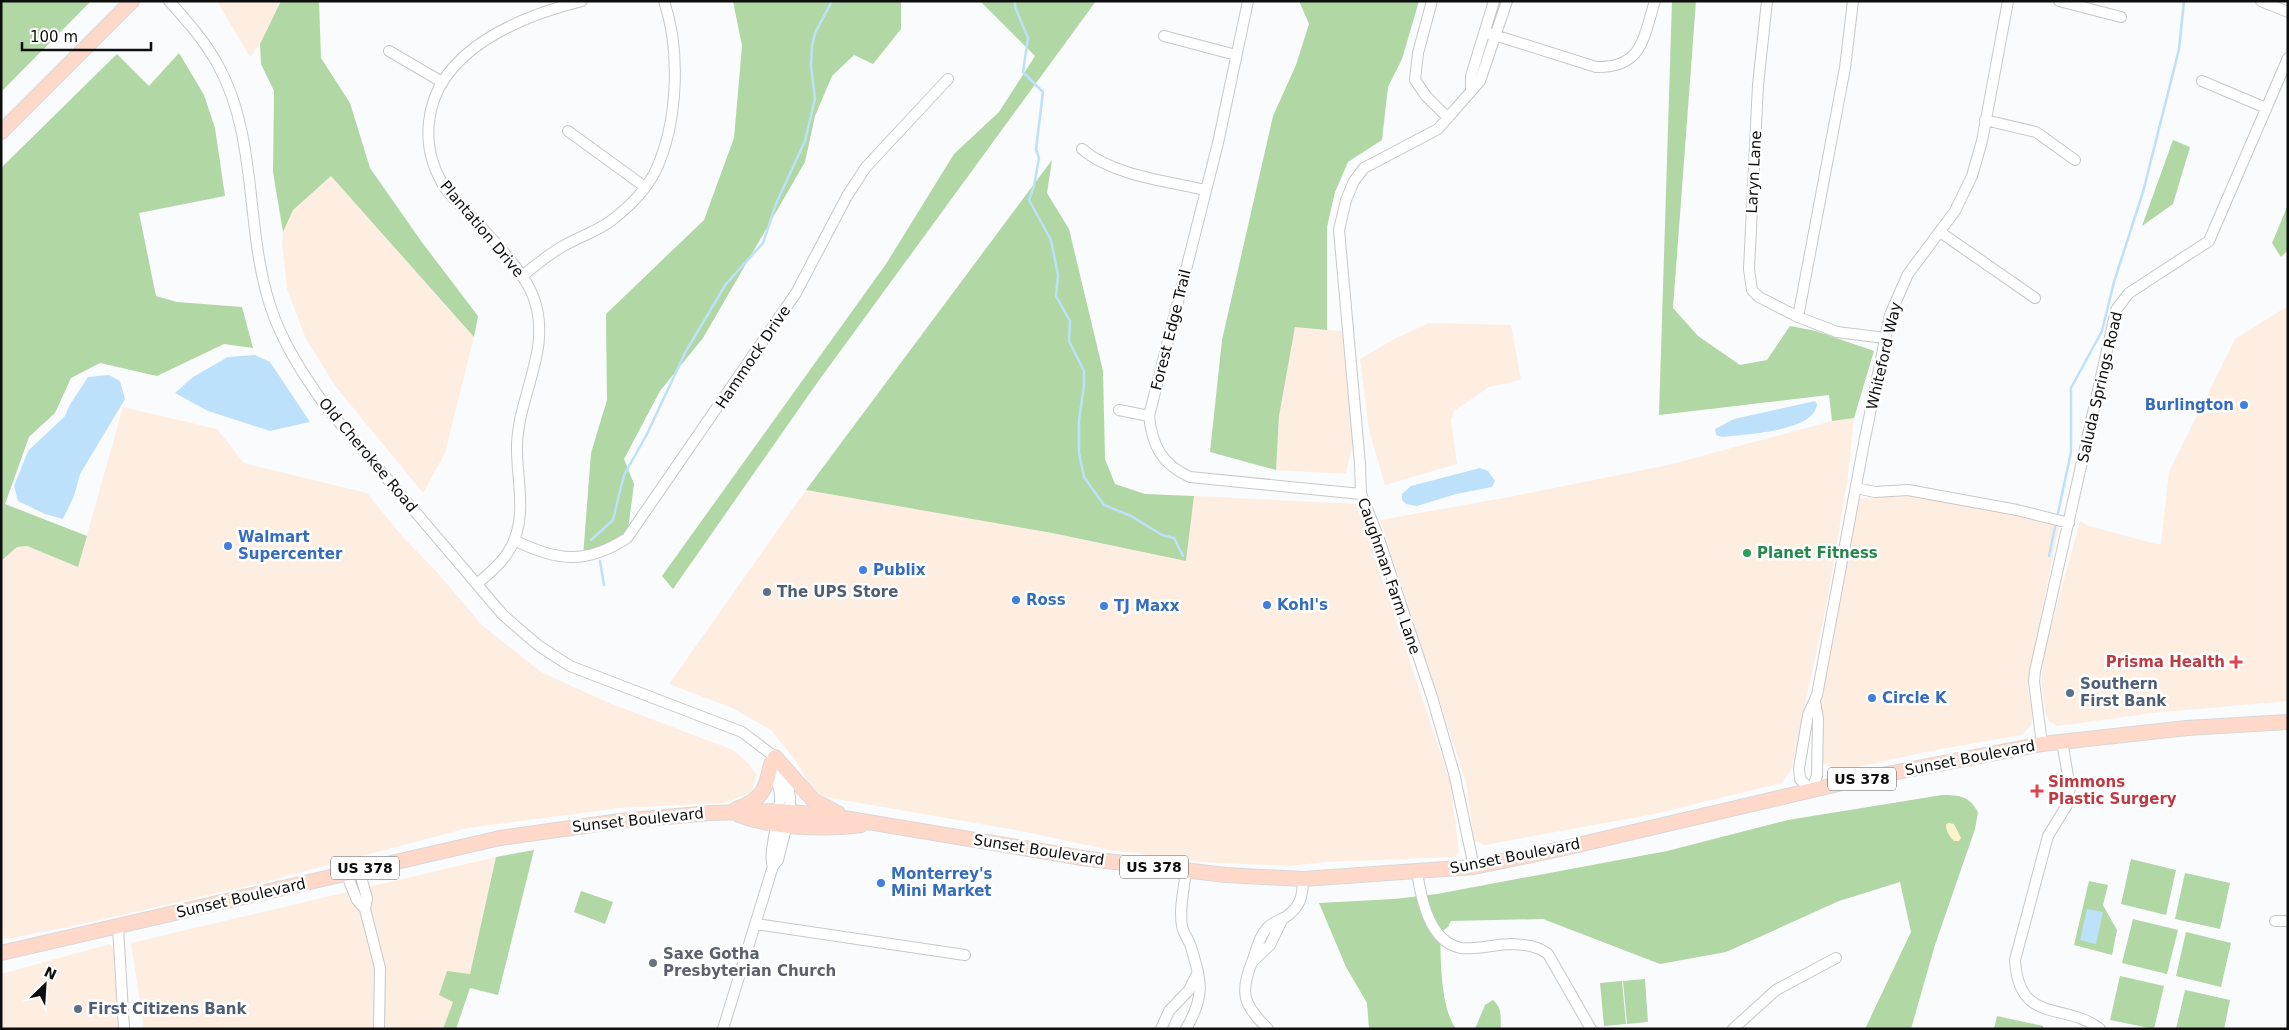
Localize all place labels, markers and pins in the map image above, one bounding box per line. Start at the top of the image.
place label: Burlington [2145,396,2234,414]
marker: Burlington [2238,399,2250,411]
place label: Walmart Supercenter [238,528,343,563]
marker: Walmart Supercenter [222,540,234,552]
place label: Planet Fitness [1757,544,1878,562]
marker: Planet Fitness [1741,547,1753,559]
place label: Publix [873,561,926,579]
marker: Publix [857,564,869,576]
place label: The UPS Store [777,583,898,601]
marker: The UPS Store [761,586,773,598]
place label: Ross [1026,591,1066,609]
marker: Ross [1010,594,1022,606]
place label: Kohl's [1277,596,1328,614]
place label: TJ Maxx [1114,597,1180,615]
marker: Kohl's [1261,599,1273,611]
marker: TJ Maxx [1098,600,1110,612]
place label: Prisma Health [2106,653,2225,671]
marker: Prisma Health [2229,655,2243,669]
place label: Southern First Bank [2080,675,2167,710]
marker: Southern First Bank [2064,687,2076,699]
place label: Circle K [1882,689,1948,707]
marker: Circle K [1866,692,1878,704]
place label: Simmons Plastic Surgery [2048,773,2177,808]
marker: Simmons Plastic Surgery [2030,784,2044,798]
place label: Monterrey's Mini Market [891,865,993,900]
marker: Monterrey's Mini Market [875,877,887,889]
place label: Saxe Gotha Presbyterian Church [663,945,836,980]
marker: Saxe Gotha Presbyterian Church [647,957,659,969]
place label: First Citizens Bank [88,1000,248,1018]
marker: First Citizens Bank [72,1003,84,1015]

